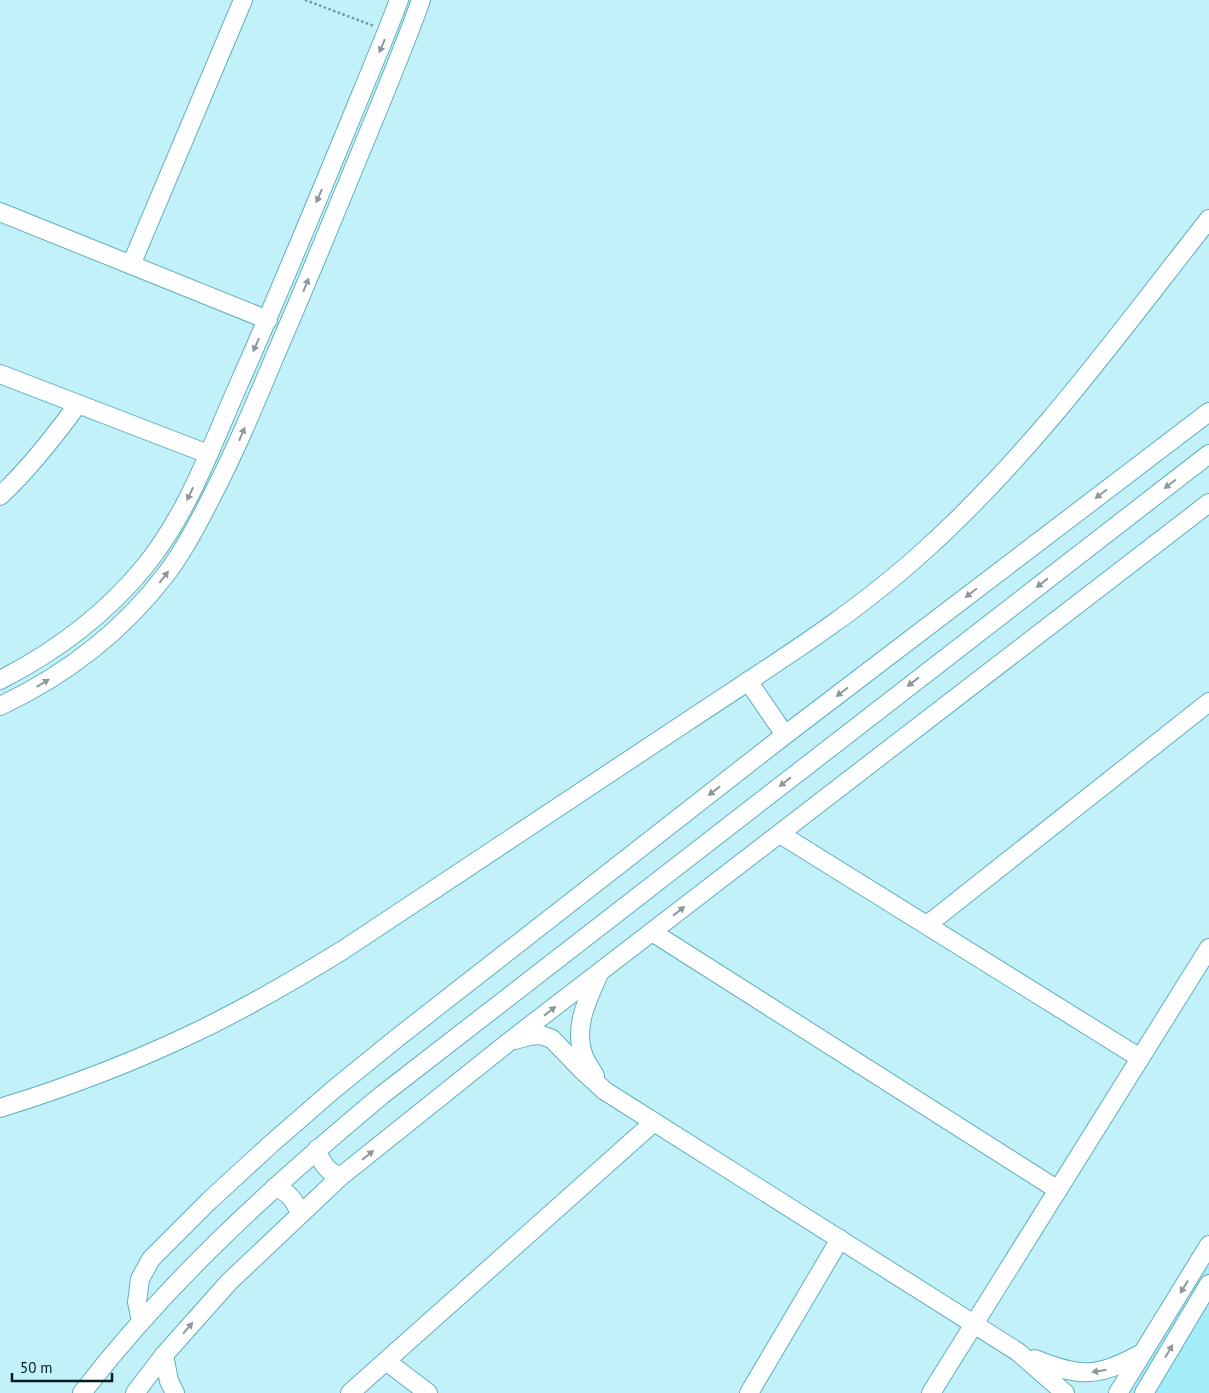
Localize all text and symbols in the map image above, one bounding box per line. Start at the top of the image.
one-way arrow [377,38,385,53]
one-way arrow [315,189,323,203]
one-way arrow [302,277,310,292]
one-way arrow [252,338,260,352]
one-way arrow [238,427,246,441]
one-way arrow [1164,478,1177,489]
one-way arrow [186,487,194,501]
one-way arrow [1095,489,1108,500]
one-way arrow [159,570,170,583]
one-way arrow [1035,577,1048,588]
one-way arrow [964,588,978,598]
one-way arrow [907,677,920,688]
one-way arrow [37,679,50,688]
one-way arrow [836,686,849,697]
one-way arrow [778,777,792,787]
one-way arrow [707,786,721,796]
one-way arrow [672,906,685,917]
one-way arrow [543,1005,556,1016]
one-way arrow [361,1149,374,1160]
one-way arrow [1179,1280,1188,1293]
one-way arrow [182,1321,193,1334]
one-way arrow [1164,1345,1173,1358]
scale bar [12,1350,112,1382]
text: 50 m [20,1358,53,1377]
one-way arrow [1090,1367,1106,1375]

